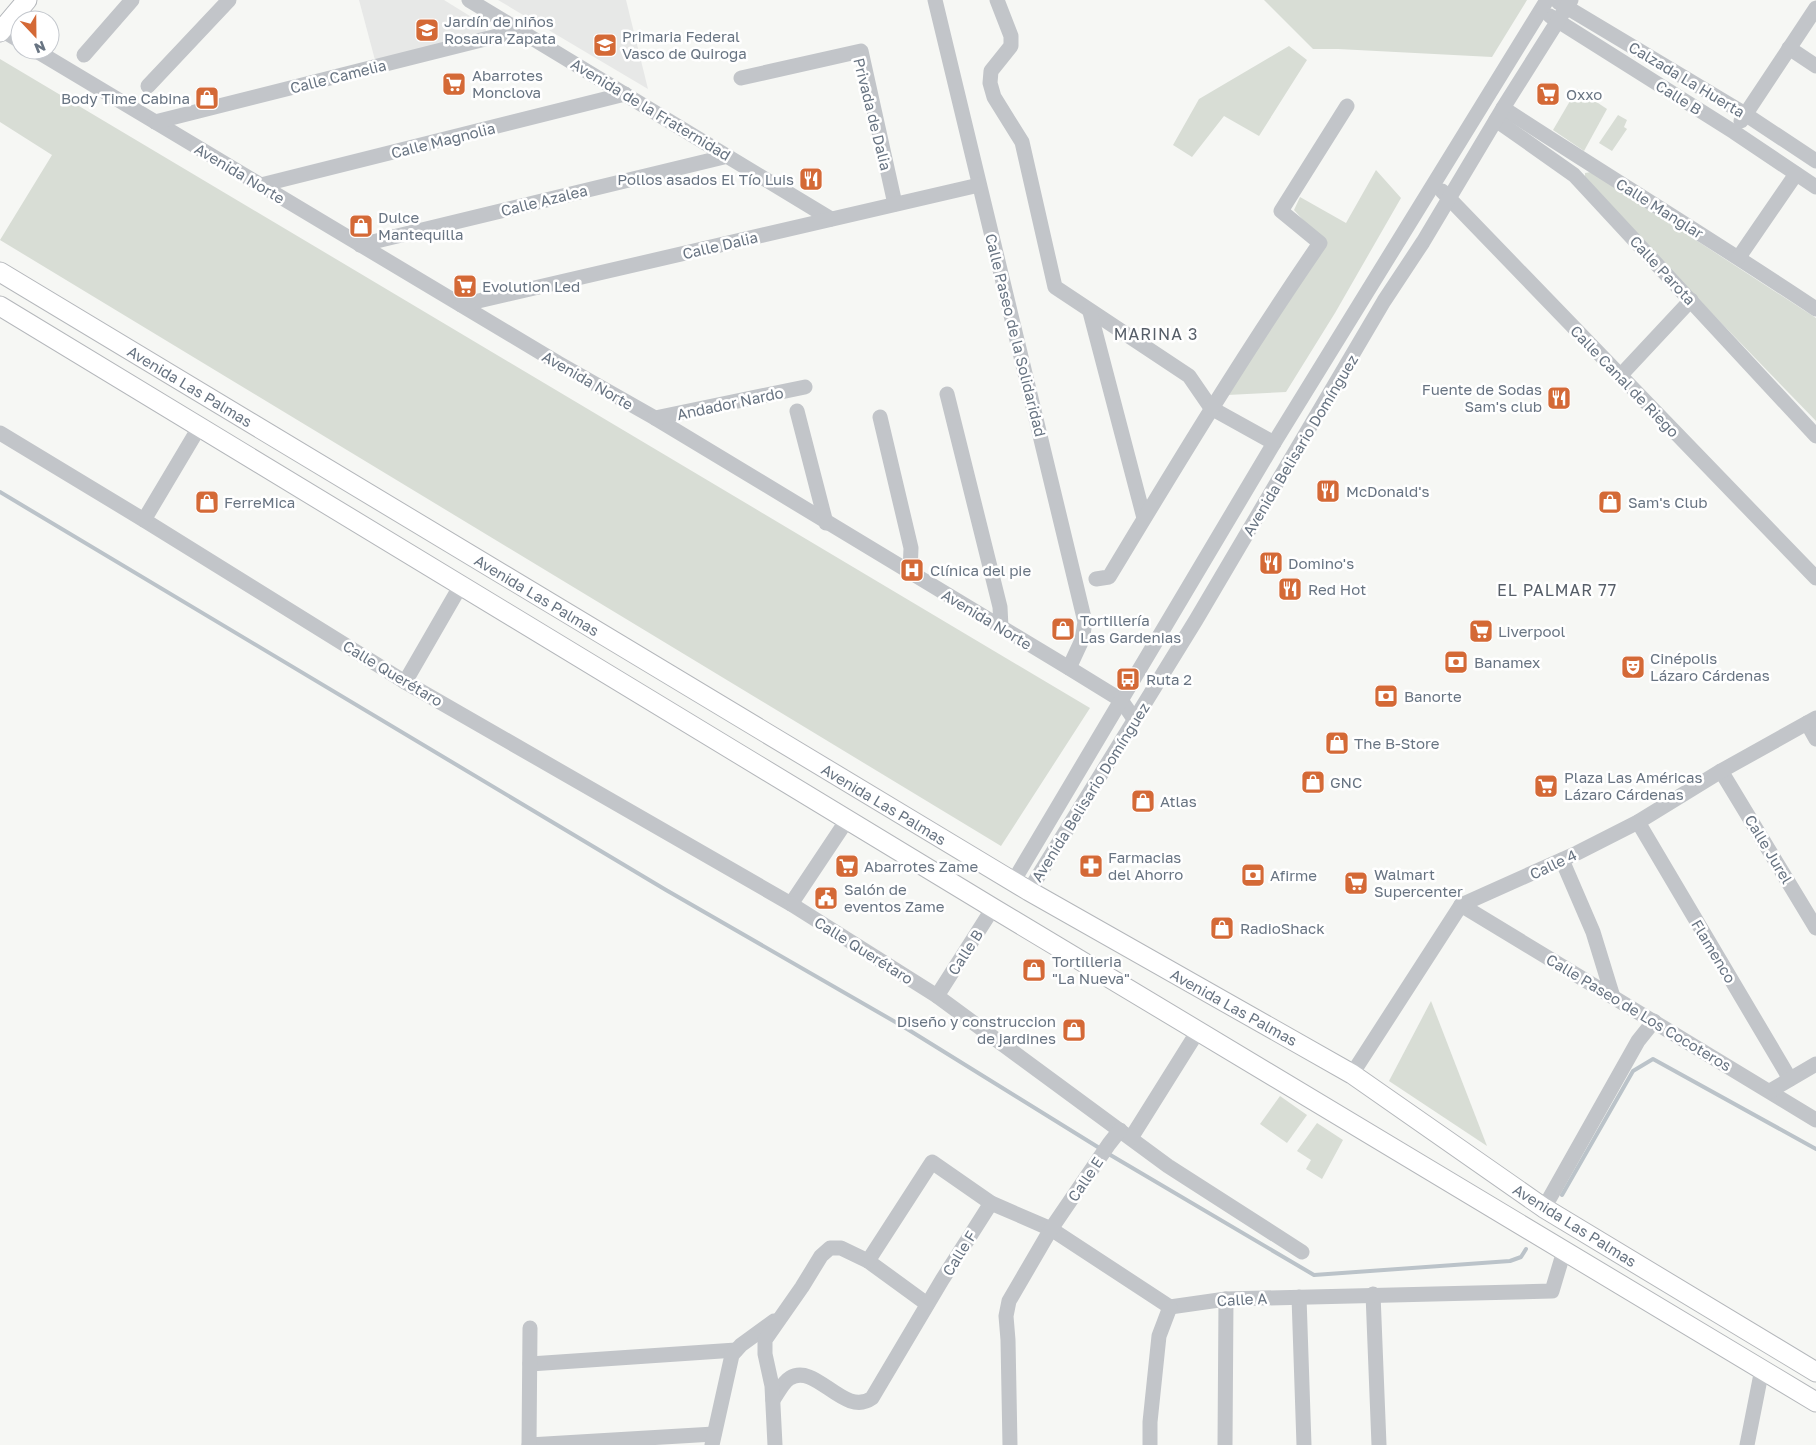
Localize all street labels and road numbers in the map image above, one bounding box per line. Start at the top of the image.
street label: Calzada La Huerta [1626,37,1748,121]
street label: Avenida de la Fraternidad [568,54,734,164]
street label: Calle Camelia [288,55,388,97]
street label: Privada de Dalia [850,56,896,172]
street label: Calle B [1653,76,1705,118]
street label: Calle Magnolia [389,118,497,162]
street label: Avenida Norte [192,139,289,207]
street label: Calle Manglar [1613,174,1707,242]
street label: Calle Azalea [499,181,589,219]
street label: Calle Dalia [681,228,759,262]
street label: Calle Paseo de la Solidaridad [982,232,1050,438]
street label: Calle Parota [1626,232,1700,308]
street label: Calle Canal de Riego [1567,321,1683,441]
street label: Avenida Las Palmas [124,342,256,430]
street label: Avenida Norte [539,347,637,413]
street label: Avenida Belisario Domínguez [1239,351,1361,539]
street label: Andador Nardo [675,383,785,423]
street label: Avenida Las Palmas [471,551,603,639]
street label: Avenida Norte [939,585,1036,653]
street label: Calle Querétaro [340,636,446,710]
street label: Avenida Belisario Domínguez [1027,699,1153,885]
street label: Avenida Las Palmas [818,760,950,848]
street label: Calle Jurel [1741,811,1797,887]
street label: Calle 4 [1527,845,1579,883]
street label: Calle Querétaro [811,912,917,988]
street label: Flamenco [1688,916,1740,986]
street label: Calle B [944,926,986,978]
street label: Calle Paseo de Los Cocoteros [1543,950,1735,1074]
street label: Avenida Las Palmas [1167,965,1301,1049]
street label: Calle E [1064,1153,1106,1205]
street label: Avenida Las Palmas [1510,1180,1640,1270]
street label: Calle F [938,1227,980,1279]
street label: Calle A [1216,1289,1268,1309]

